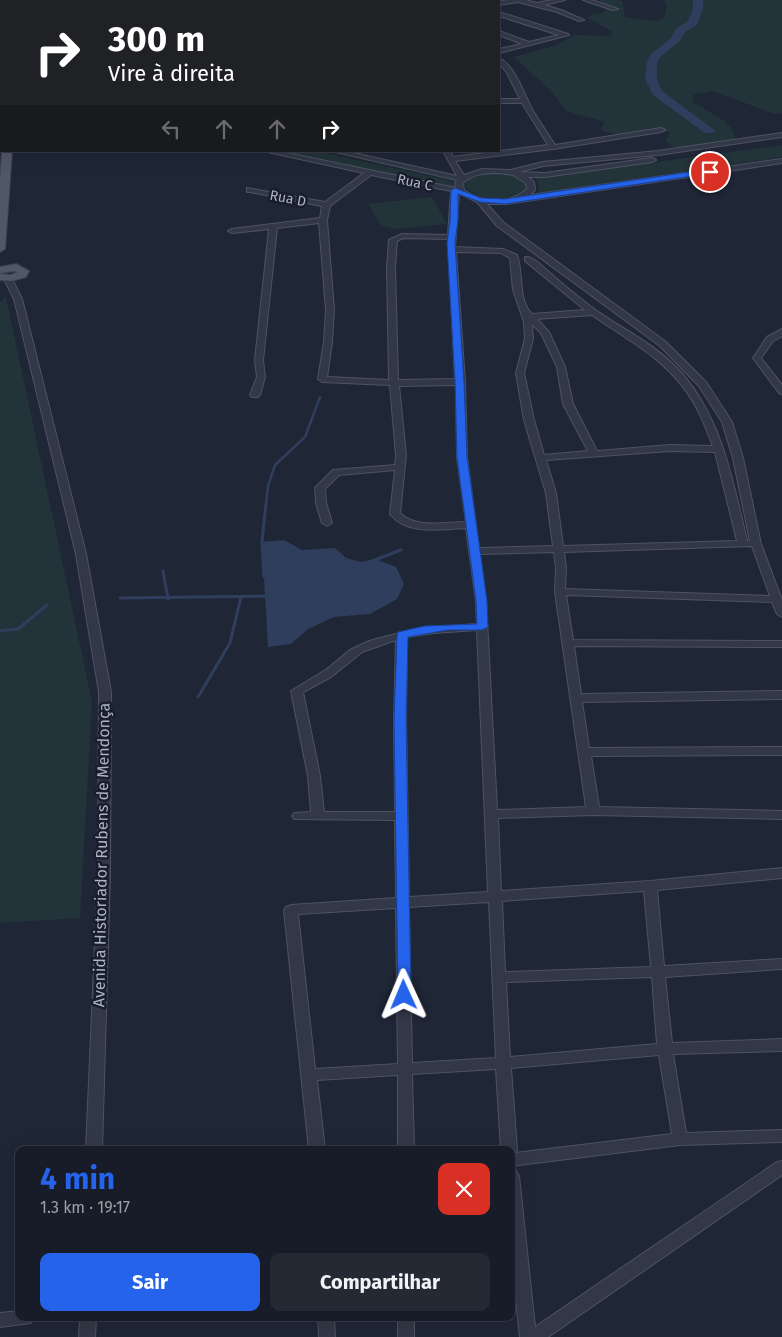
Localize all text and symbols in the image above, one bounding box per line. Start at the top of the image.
text: 300 m [108,18,205,60]
icon: right [25,20,90,85]
text: Vire à direita [108,60,235,87]
icon: left [157,115,185,143]
icon: ahead [210,115,238,143]
icon: ahead [263,115,291,143]
icon: right [316,115,344,143]
pin [689,151,731,193]
icon: arrive [696,158,724,186]
street label: Rua C [396,170,434,195]
street label: Rua D [268,187,308,210]
street label: Avenida Historiador Rubens de Mendonça [89,703,115,1007]
position arrow [377,968,429,1020]
text: 4 min [40,1161,115,1197]
button: close [438,1163,490,1215]
text: 1.3 km · 19:17 [40,1198,130,1217]
button: Sair [40,1253,260,1311]
button: Compartilhar [270,1253,490,1311]

